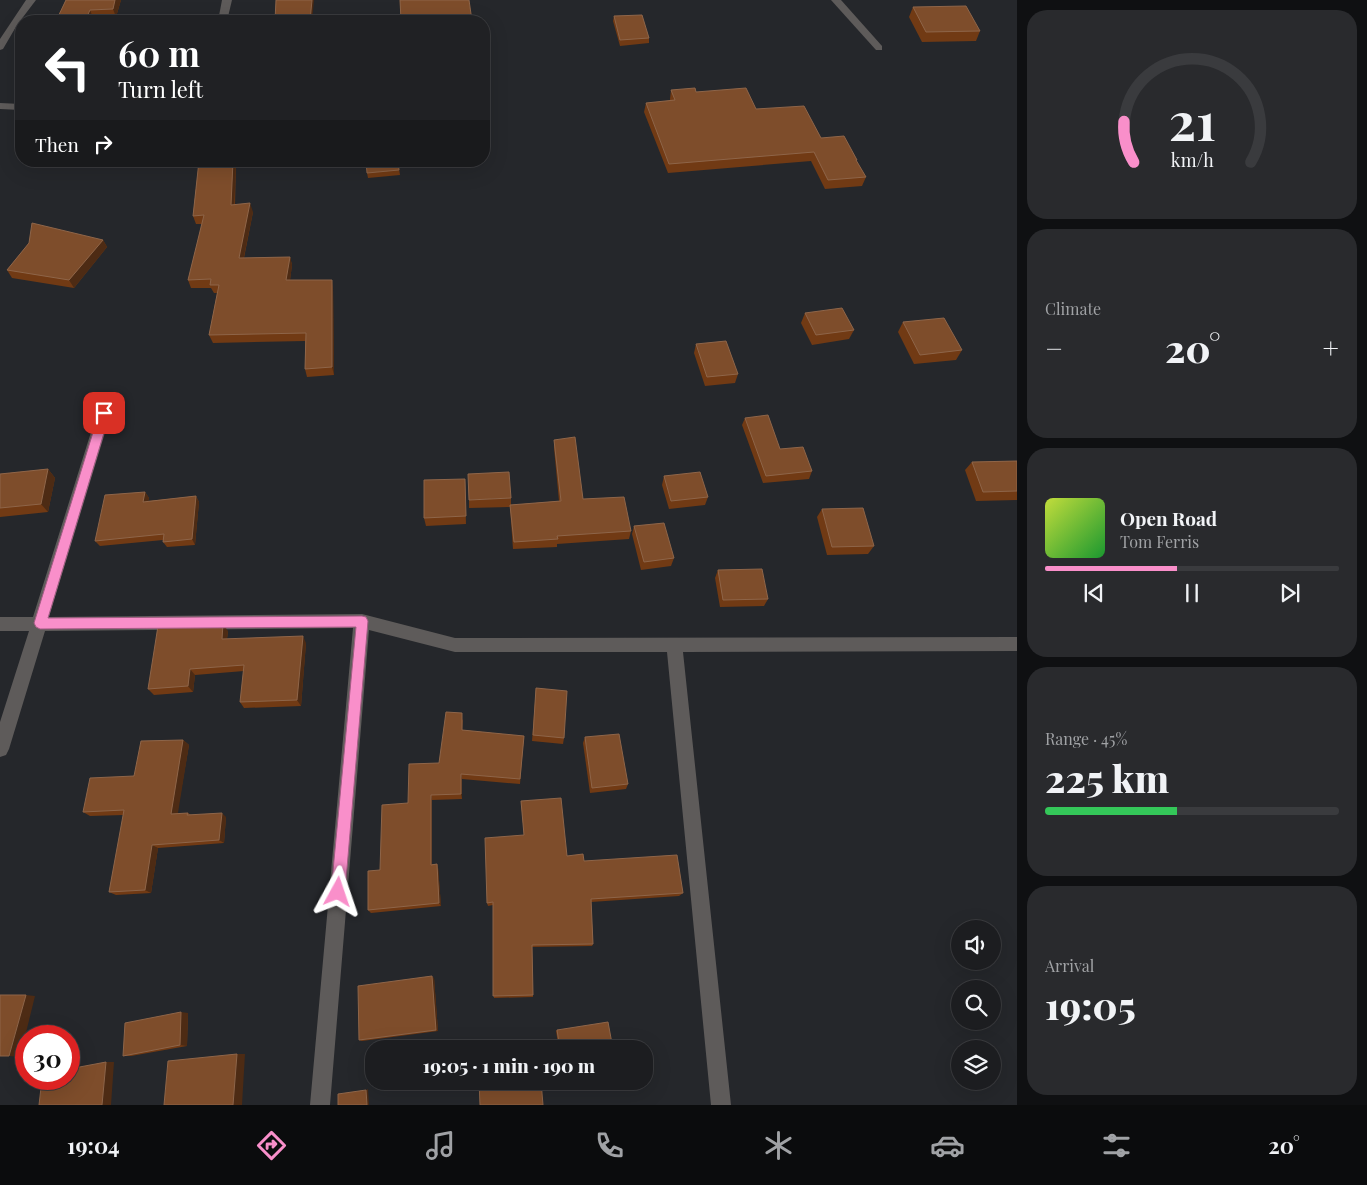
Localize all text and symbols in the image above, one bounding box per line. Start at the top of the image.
text: 60 m [118,29,200,76]
icon: left [35,35,100,100]
text: Turn left [118,74,203,104]
text: 21 [1168,85,1216,154]
icon: right [89,130,117,158]
text: Then [35,131,79,157]
text: km/h [1171,148,1214,171]
text: Climate [1045,298,1101,319]
text: 20° [1165,322,1221,373]
text: − [1045,329,1063,366]
text: + [1323,329,1339,366]
pin [83,392,125,434]
icon: arrive [90,399,118,427]
text: Open Road [1120,505,1217,531]
text: Tom Ferris [1120,531,1199,552]
icon: previous [1080,579,1108,607]
icon: pause [1178,579,1206,607]
icon: next [1276,579,1304,607]
text: Range · 45% [1045,728,1127,749]
text: 225 km [1045,752,1169,803]
position arrow [311,865,363,917]
map controls [951,920,1001,1090]
button: sound [951,920,1001,970]
text: Arrival [1045,955,1094,976]
text: 19:05 [1045,979,1136,1030]
button: search [951,980,1001,1030]
speed limit sign: 30 [15,1025,80,1090]
button: layers [951,1040,1001,1090]
text: 19:05 · 1 min · 190 m [423,1052,595,1078]
icon: directions [254,1128,289,1163]
icon: music [423,1128,458,1163]
icon: phone [592,1128,627,1163]
icon: climate [761,1128,796,1163]
icon: car [930,1128,965,1163]
icon: filters [1099,1128,1134,1163]
text: 19:04 [67,1130,120,1160]
text: 20° [1268,1130,1300,1160]

